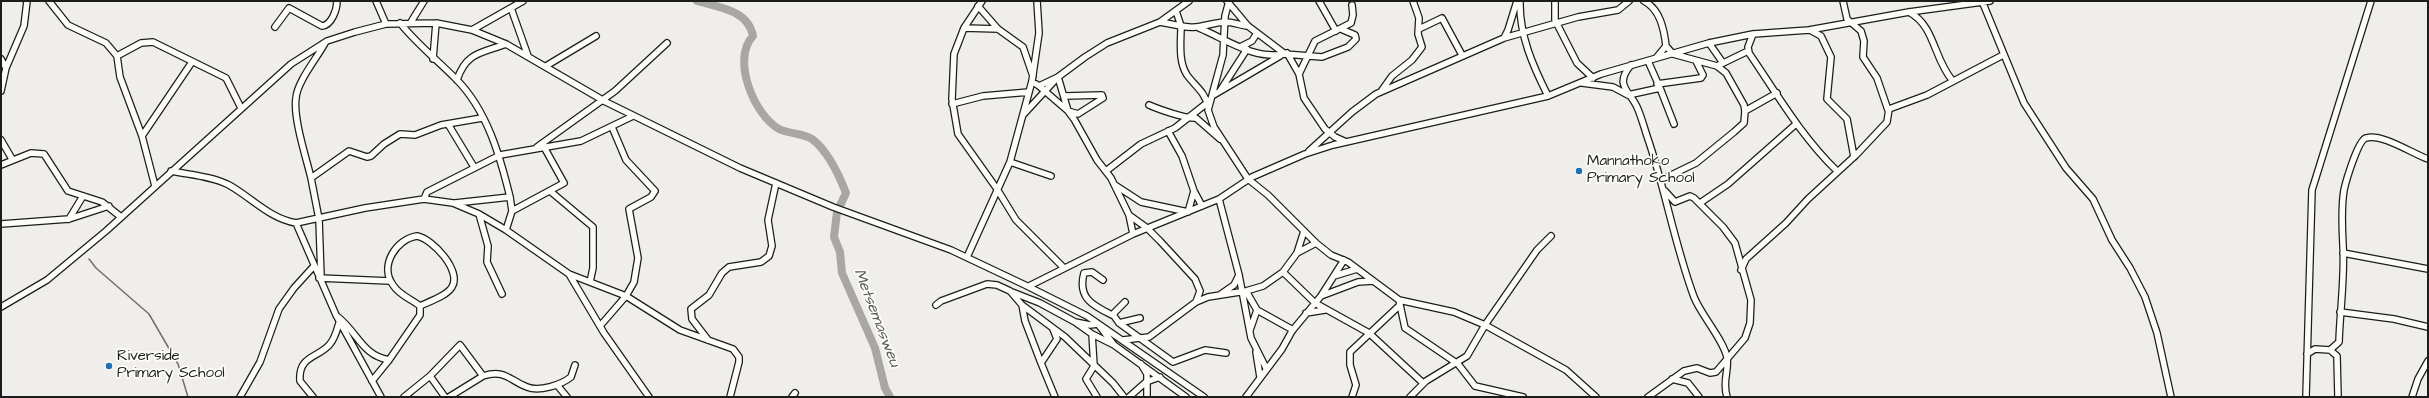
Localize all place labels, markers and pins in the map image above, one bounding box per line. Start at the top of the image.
place label: Mannathoko Primary School [1587,153,1695,188]
marker: Mannathoko Primary School [1574,166,1584,176]
place label: Riverside Primary School [117,348,225,383]
marker: Riverside Primary School [104,361,114,371]

